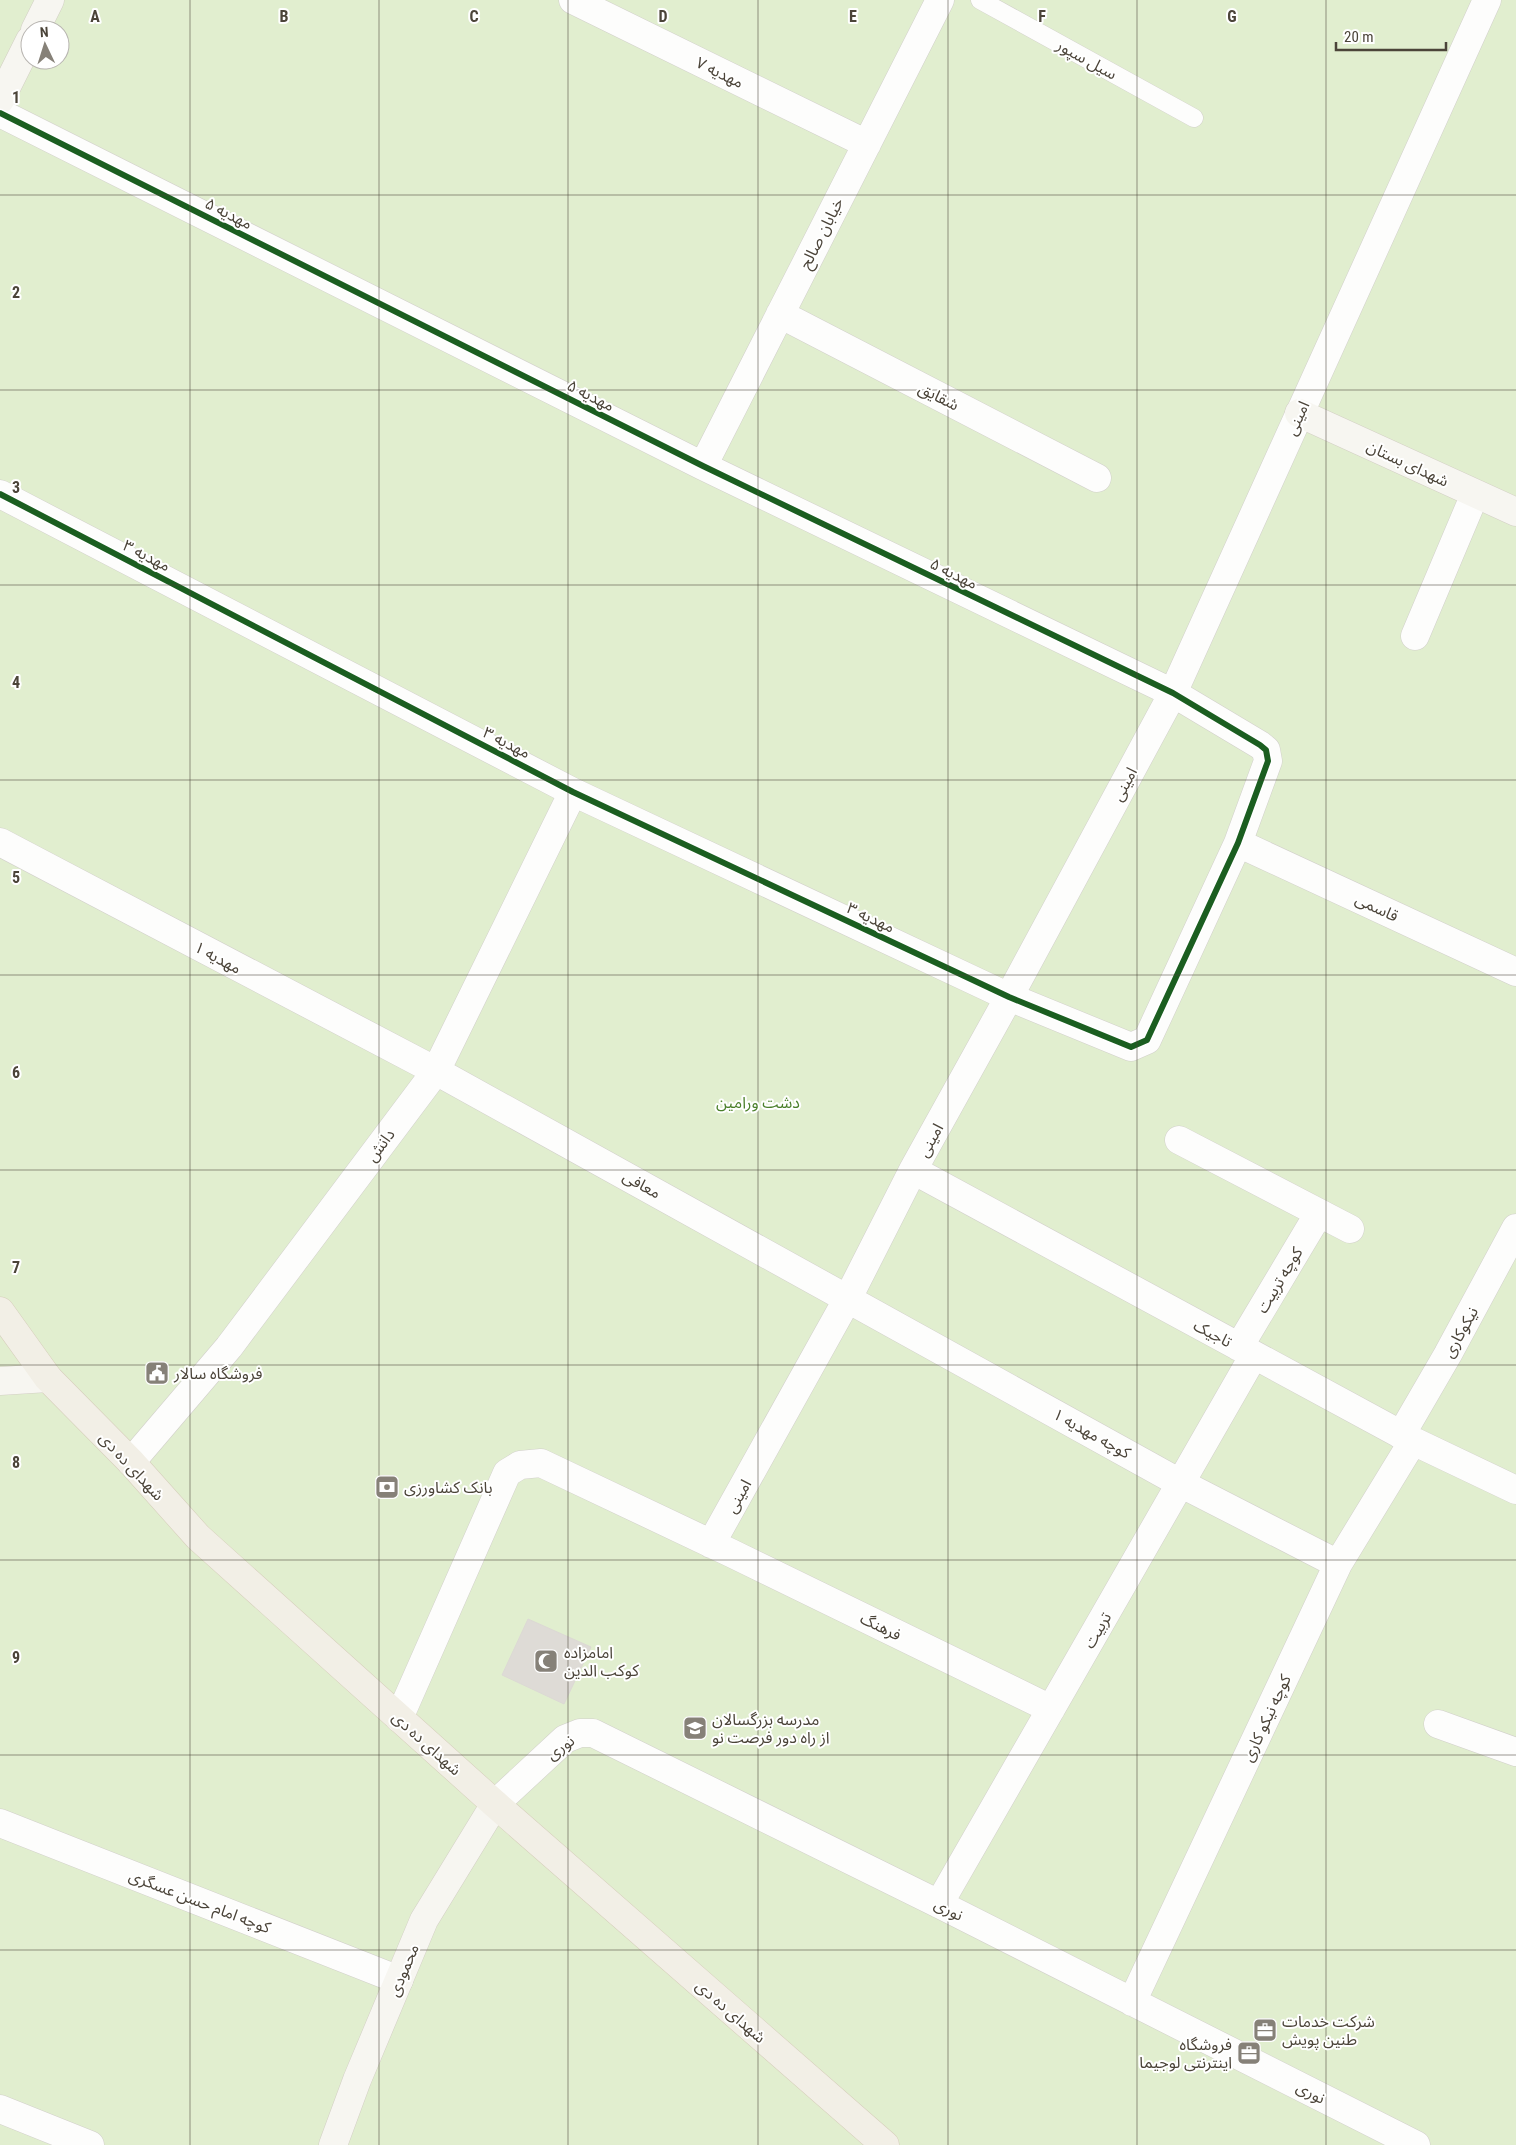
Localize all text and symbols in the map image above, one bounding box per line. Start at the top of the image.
text: A [90,7,100,26]
text: B [280,7,289,26]
text: C [469,7,479,26]
text: D [658,7,668,26]
text: E [849,7,857,26]
text: F [1038,7,1046,26]
text: G [1227,7,1237,26]
north arrow [20,20,70,70]
scale bar [1336,20,1446,52]
text: N [39,24,49,40]
text: 20 m [1344,28,1374,46]
street label: سیل سپور [1052,35,1120,85]
street label: مهدیه ۷ [693,53,747,92]
text: 1 [12,88,20,107]
street label: مهدیه ۵ [202,194,256,233]
street label: خیابان صالح [795,194,850,273]
text: 2 [12,283,20,302]
street label: مهدیه ۵ [564,376,618,415]
street label: شقایق [915,378,962,416]
street label: امینی [1282,398,1313,438]
street label: شهدای بستان [1364,436,1452,491]
text: 3 [12,478,20,497]
street label: مهدیه ۳ [120,536,174,575]
street label: مهدیه ۵ [927,554,981,593]
text: 4 [12,673,20,692]
street label: مهدیه ۳ [480,723,534,762]
street label: امینی [1108,764,1141,804]
text: 5 [12,868,20,887]
street label: قاسمی [1352,889,1401,926]
street label: مهدیه ۳ [844,898,898,937]
street label: مهدیه ۱ [191,937,244,978]
text: 6 [12,1063,20,1082]
park label: دشت ورامین [716,1093,800,1112]
street label: امینی [914,1120,947,1160]
street label: دانش [362,1125,399,1165]
street label: معافی [620,1166,664,1203]
street label: کوچه تربیت [1252,1244,1308,1317]
text: 7 [12,1258,20,1277]
street label: نیکوکاری [1439,1303,1482,1361]
street label: تاجیک [1190,1316,1235,1351]
public building icon: فروشگاه سالار [144,1360,170,1386]
place label: فروشگاه سالار [173,1364,263,1383]
street label: کوچه مهدیه ۱ [1049,1404,1134,1464]
street label: شهدای ده دی [95,1428,168,1504]
text: 8 [12,1453,20,1472]
bank icon: بانک کشاورزی [374,1474,400,1500]
street label: امینی [722,1476,755,1516]
place label: بانک کشاورزی [404,1478,492,1497]
street label: فرهنگ [857,1608,904,1644]
street label: تربیت [1080,1609,1115,1652]
place label: امامزاده کوکب الدین [564,1643,639,1680]
text: 9 [12,1648,20,1667]
mosque icon: امامزاده کوکب الدین [533,1648,559,1674]
street label: کوچه نیکو کاری [1238,1671,1296,1765]
street label: شهدای ده دی [388,1707,465,1779]
place label: مدرسه بزرگسالان از راه دور فرصت نو [712,1710,830,1747]
school or university icon: مدرسه بزرگسالان از راه دور فرصت نو [682,1715,708,1741]
street label: نوری [543,1731,578,1764]
street label: کوچه امام حسن عسگری [125,1866,274,1940]
street label: نوری [931,1894,966,1925]
street label: محمودی [384,1941,423,1999]
street label: شهدای ده دی [692,1976,770,2047]
place label: شرکت خدمات طنین پویش [1282,2012,1375,2050]
office icon: شرکت خدمات طنین پویش [1252,2017,1278,2043]
place label: فروشگاه اینترنتی لوجیما [1139,2035,1232,2072]
office icon: فروشگاه اینترنتی لوجیما [1236,2040,1262,2066]
street label: نوری [1293,2077,1328,2108]

